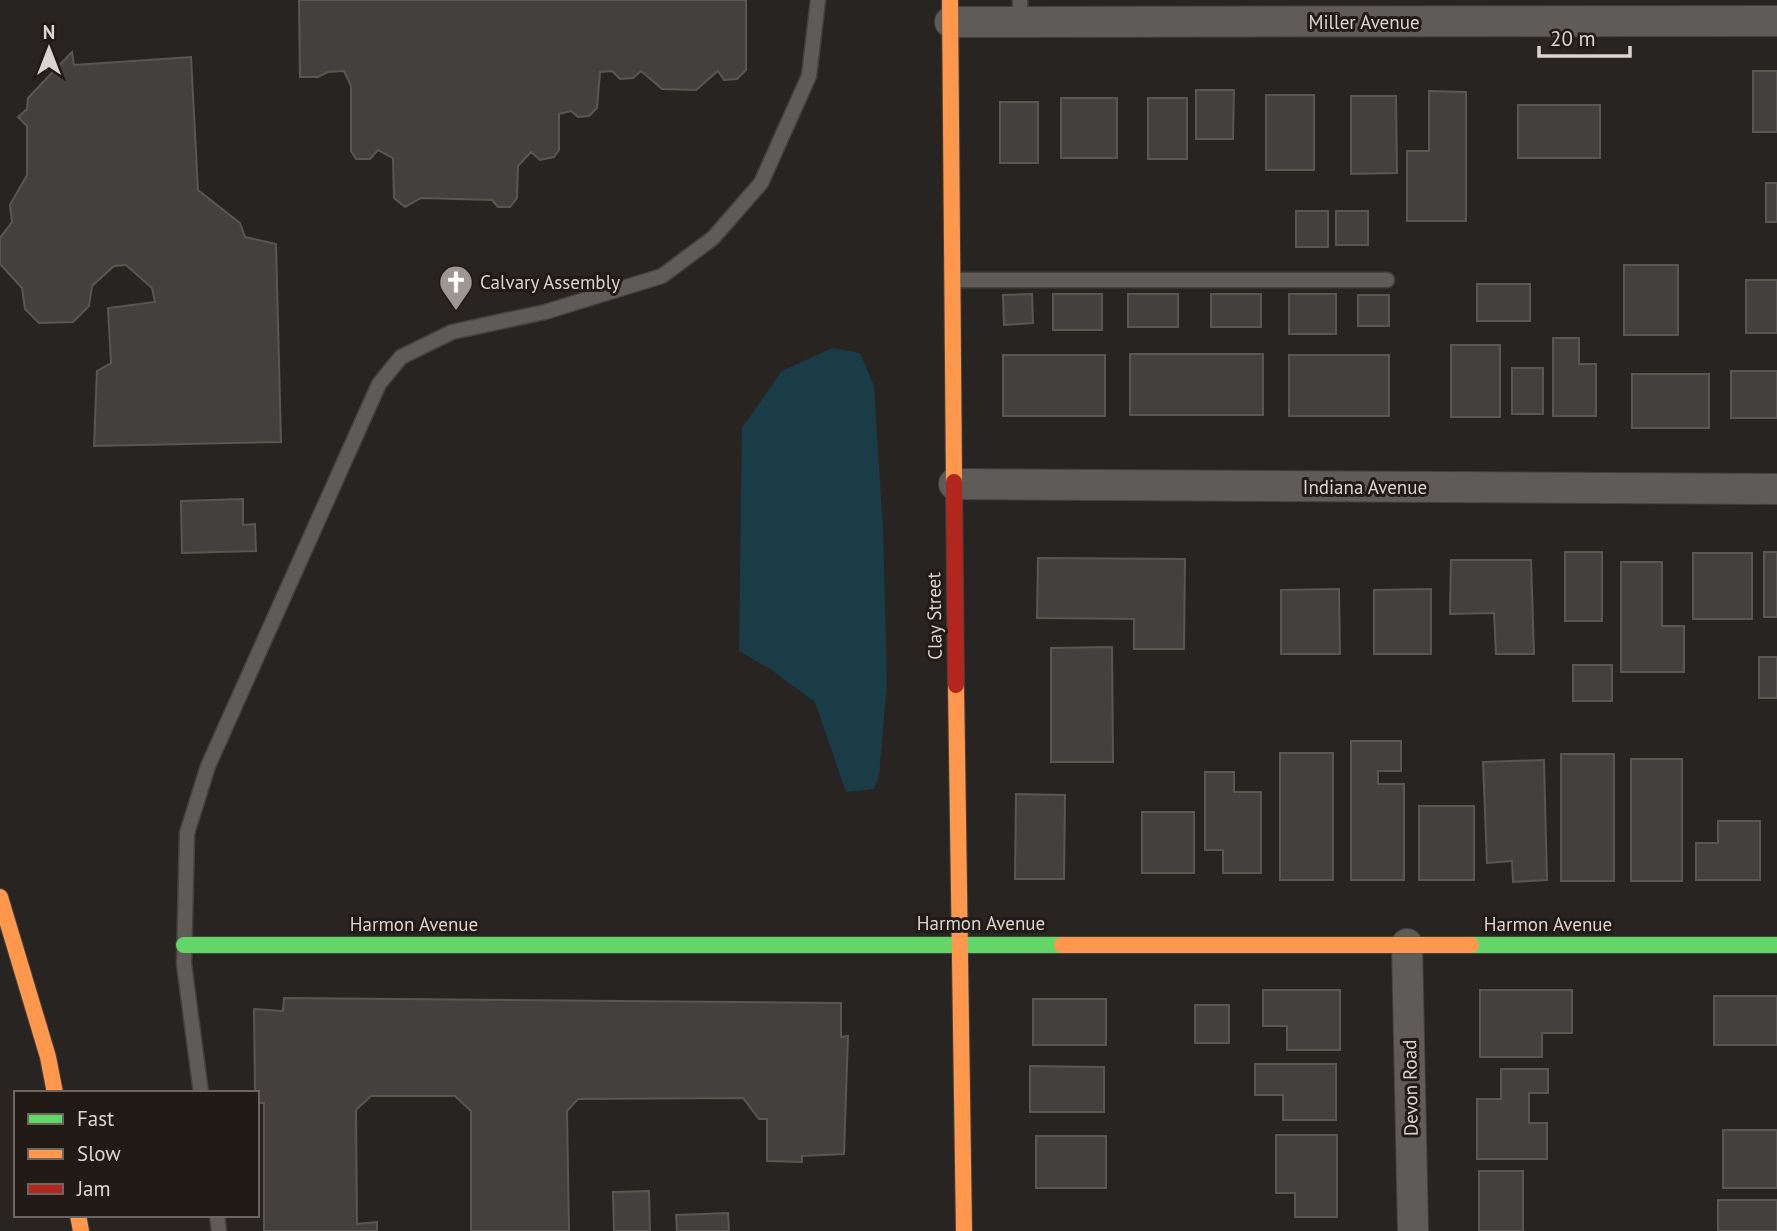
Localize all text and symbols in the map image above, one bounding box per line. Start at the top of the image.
street label: Miller Avenue [1308,10,1420,34]
north arrow [14,14,84,84]
scale bar [1539,14,1630,58]
text: N [43,20,55,44]
text: 20 m [1550,25,1596,52]
church icon: Calvary Assembly [437,263,475,312]
place label: Calvary Assembly [480,270,620,294]
street label: Indiana Avenue [1303,475,1427,499]
street label: Clay Street [921,571,947,660]
street label: Harmon Avenue [917,911,1045,935]
street label: Harmon Avenue [350,912,478,936]
street label: Harmon Avenue [1484,912,1612,936]
street label: Devon Road [1397,1040,1423,1136]
legend [14,1091,259,1217]
text: Fast [77,1105,114,1132]
text: Slow [77,1140,121,1167]
text: Jam [76,1175,111,1202]

